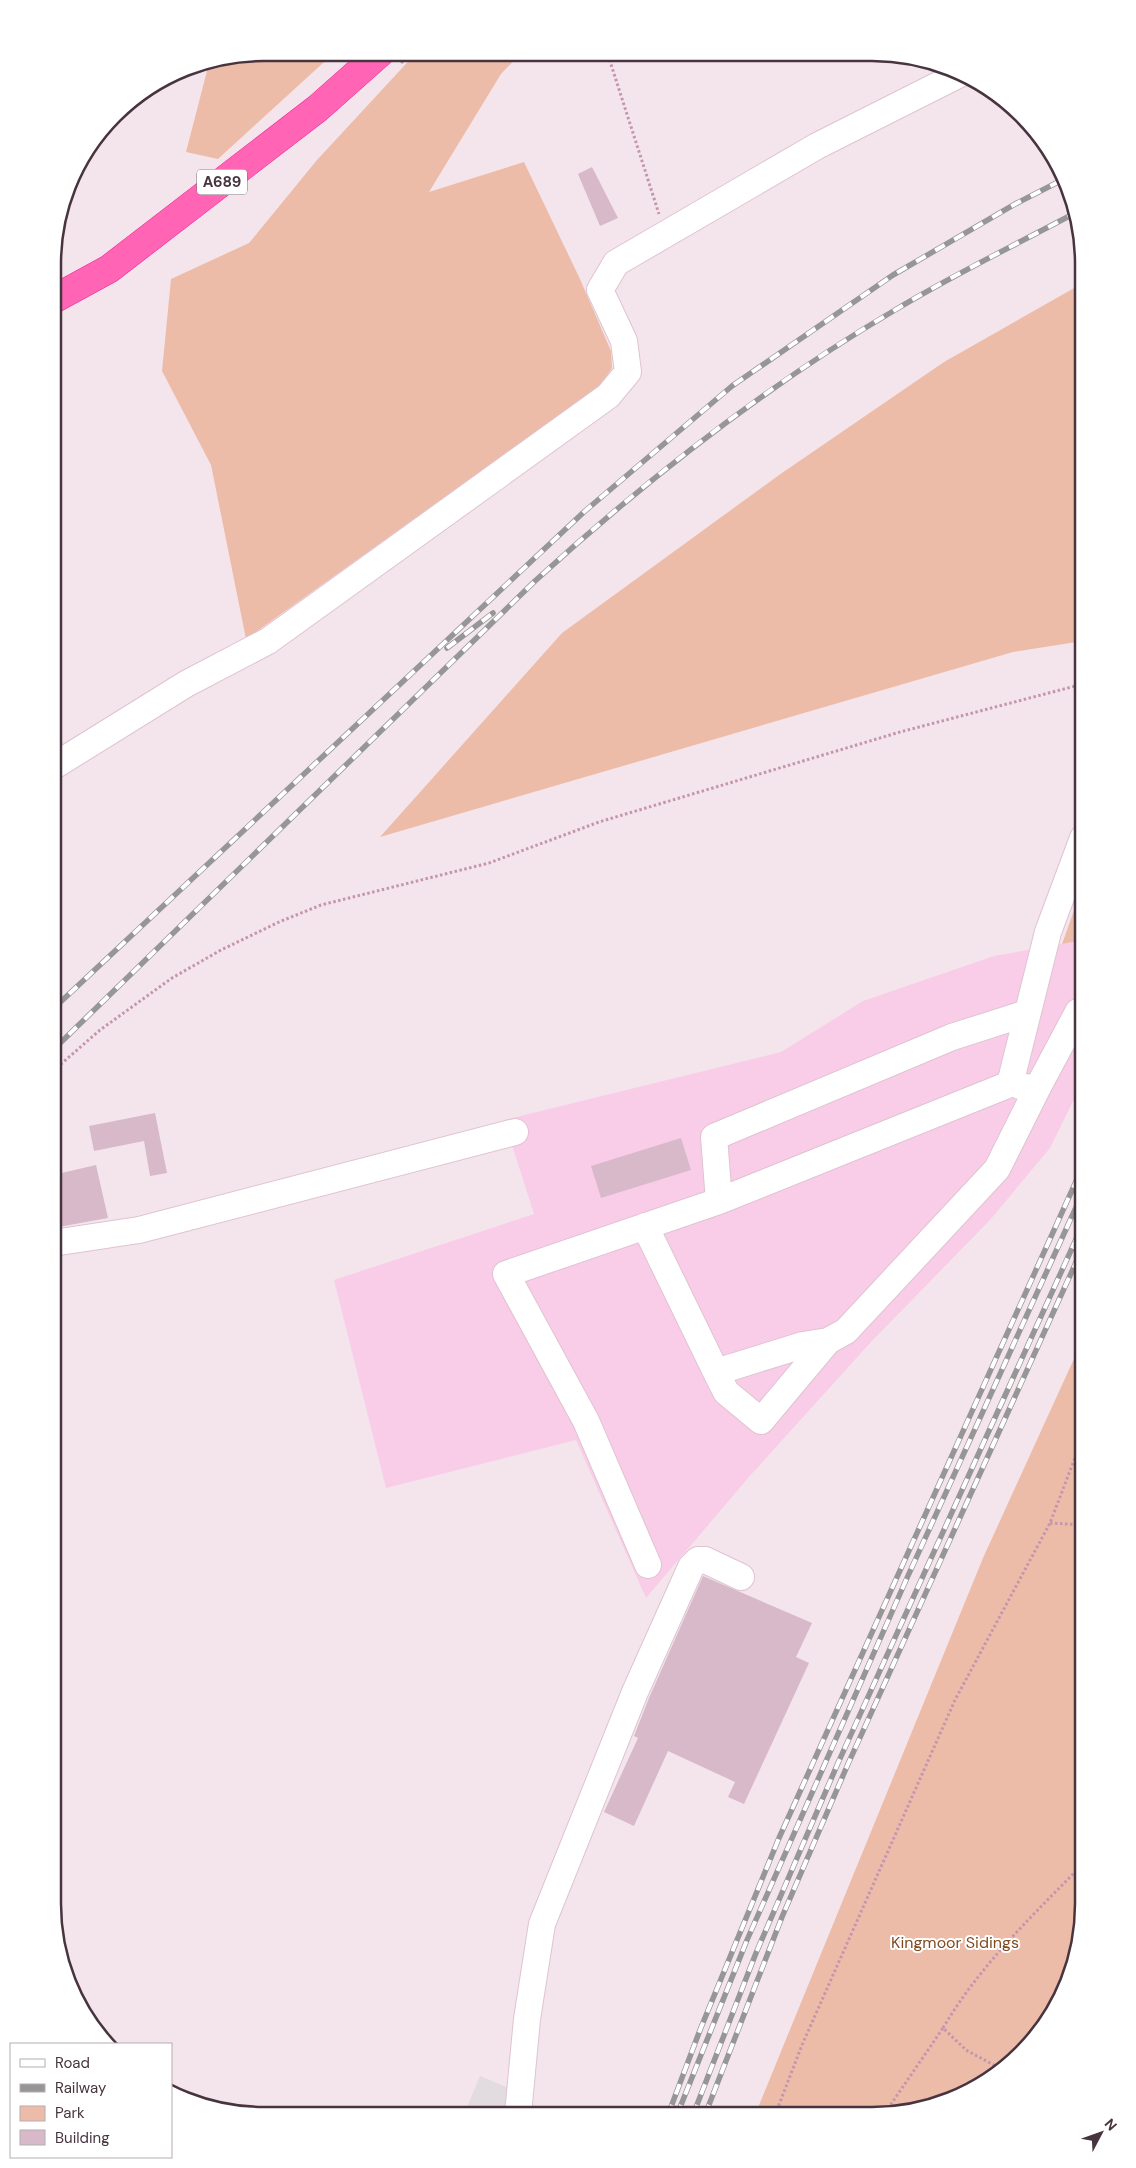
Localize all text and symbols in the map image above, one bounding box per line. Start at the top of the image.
road number: A689 [197,170,247,194]
park label: Kingmoor Sidings [891,1932,1019,1953]
legend [10,2043,172,2158]
text: Road [55,2053,90,2073]
text: Railway [55,2078,107,2098]
text: Park [55,2103,85,2123]
north arrow [1076,2108,1126,2158]
text: N [1101,2115,1121,2134]
text: Building [55,2128,110,2148]

